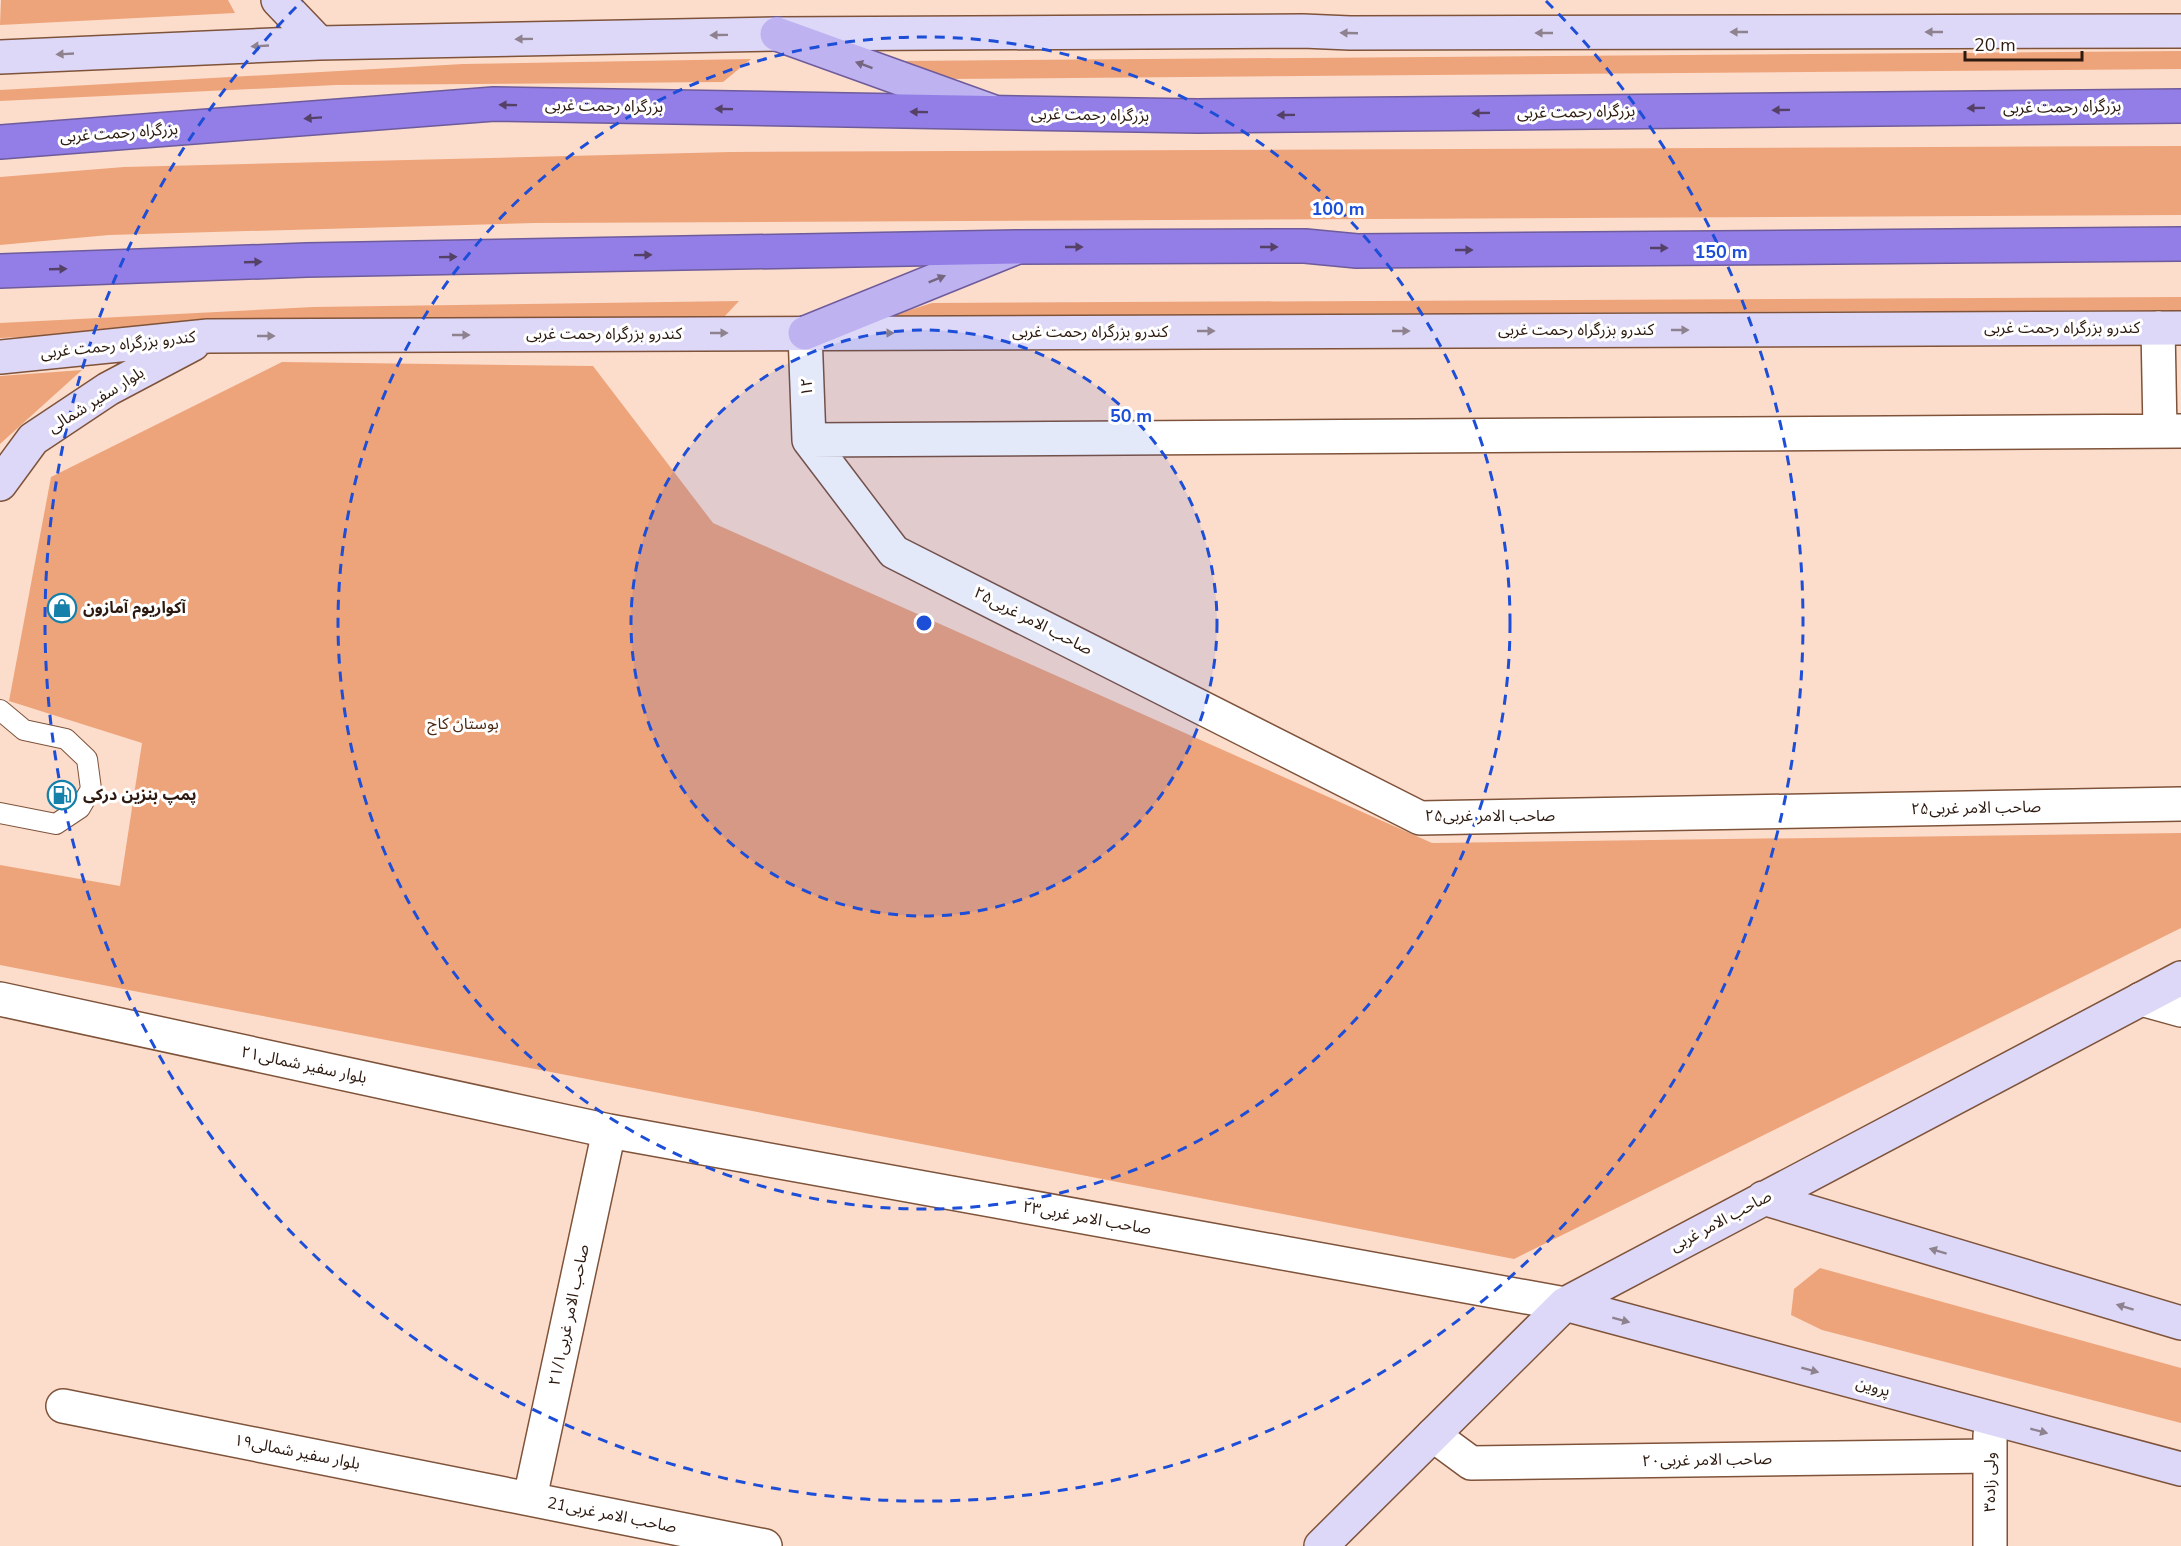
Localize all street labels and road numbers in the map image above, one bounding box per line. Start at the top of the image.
street label: بزرگراه رحمت غربی [545,94,663,118]
street label: بزرگراه رحمت غربی [2003,95,2121,119]
street label: بزرگراه رحمت غربی [1517,100,1635,124]
street label: بزرگراه رحمت غربی [1031,103,1149,127]
street label: بزرگراه رحمت غربی [59,118,179,148]
street label: کندرو بزرگراه رحمت غربی [1984,317,2140,339]
street label: کندرو بزرگراه رحمت غربی [1498,319,1654,341]
street label: کندرو بزرگراه رحمت غربی [1012,321,1168,343]
street label: کندرو بزرگراه رحمت غربی [526,323,682,345]
street label: کندرو بزرگراه رحمت غربی [39,326,197,364]
street label: بلوار سفیر شمالی [44,362,148,438]
street label: ۱۲ [796,377,818,397]
street label: صاحب الامر غربی۲۵ [970,582,1096,660]
street label: صاحب الامر غربی۲۵ [1911,796,2041,820]
street label: صاحب الامر غربی۲۵ [1425,805,1555,827]
street label: بلوار سفیر شمالی۲۱ [239,1041,369,1089]
street label: صاحب الامر غربی [1666,1185,1776,1257]
street label: صاحب الامر غربی۲۳ [1021,1196,1153,1240]
street label: صاحب الامر غربی۲۱/۱ [543,1242,595,1388]
street label: پروین [1853,1372,1893,1402]
street label: بلوار سفیر شمالی۱۹ [232,1429,362,1475]
street label: صاحب الامر غربی۲۰ [1642,1448,1772,1472]
street label: ولی زاده۳ [1979,1452,2001,1512]
street label: 21صاحب الامر غربی [545,1492,679,1538]

